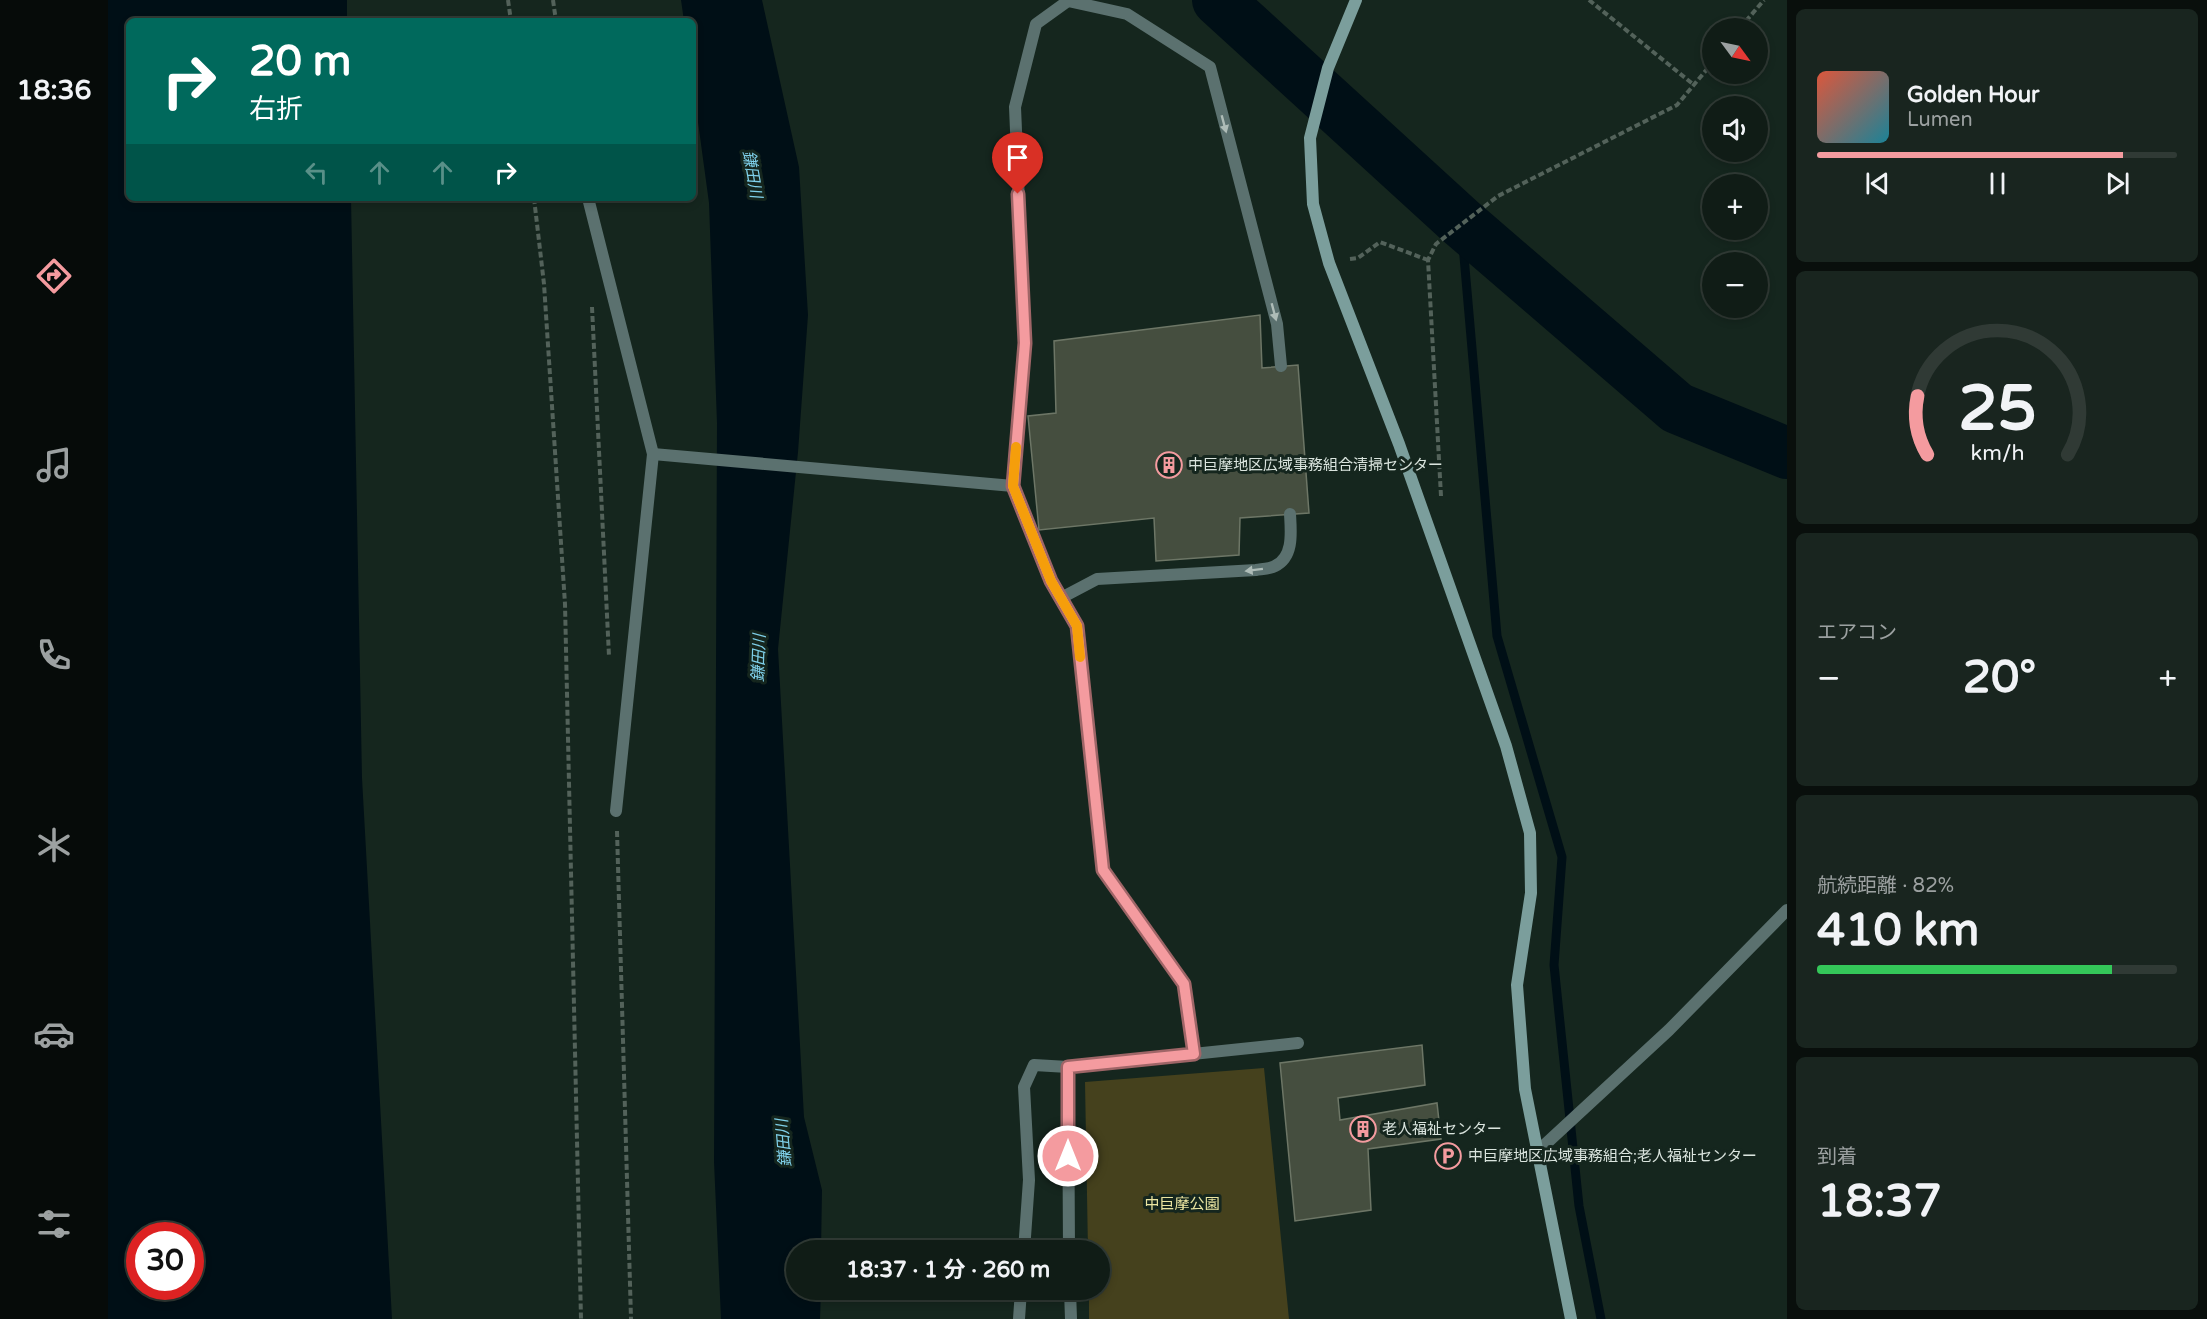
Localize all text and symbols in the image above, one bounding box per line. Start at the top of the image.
north arrow [1702,18,1768,84]
map controls [1702,18,1768,318]
text: 20 m [249,36,351,87]
icon: right [150,42,228,120]
text: 18:36 [17,74,91,107]
text: Golden Hour [1907,82,2039,108]
text: 右折 [249,93,303,126]
button: sound [1702,96,1768,162]
text: Lumen [1907,108,1973,132]
one-way arrow [1220,115,1230,133]
pin [992,132,1043,194]
icon: arrive [1001,141,1034,174]
water label: 鎌田川 [738,149,766,202]
icon: left [300,156,333,189]
icon: ahead [363,156,396,189]
icon: ahead [426,156,459,189]
icon: right [489,156,522,189]
icon: previous [1861,167,1894,200]
icon: pause [1981,167,2014,200]
icon: next [2101,167,2134,200]
button: + [1702,174,1768,240]
button: − [1702,252,1768,318]
icon: directions [33,255,75,297]
one-way arrow [1269,303,1279,322]
text: 25 [1958,372,2036,447]
text: km/h [1970,440,2024,466]
icon: music [33,444,75,486]
building icon: 中巨摩地区広域事務組合清掃センター [1154,450,1184,480]
place label: 中巨摩地区広域事務組合清掃センター [1188,456,1443,474]
one-way arrow [1244,565,1263,575]
text: エアコン [1817,621,1897,645]
water label: 鎌田川 [748,632,770,682]
icon: phone [33,634,75,676]
text: 20° [1963,651,2036,705]
text: − [1817,659,1841,698]
text: + [2158,659,2177,698]
icon: climate [33,824,75,866]
text: 航続距離 · 82% [1817,874,1954,898]
text: 410 km [1817,904,1979,958]
icon: car [33,1013,75,1055]
building icon: 老人福祉センター [1348,1114,1378,1144]
water label: 鎌田川 [772,1116,796,1168]
place label: 老人福祉センター [1382,1120,1502,1138]
position arrow [1036,1124,1100,1188]
parking icon: 中巨摩地区広域事務組合;老人福祉センター [1433,1141,1463,1171]
text: 到着 [1817,1145,1857,1169]
place label: 中巨摩地区広域事務組合;老人福祉センター [1468,1147,1757,1165]
text: 18:37 [1817,1175,1942,1229]
park label: 中巨摩公園 [1144,1195,1220,1213]
icon: filters [33,1203,75,1245]
speed limit sign: 30 [126,1222,204,1300]
text: 18:37 · 1 分 · 260 m [846,1257,1050,1283]

